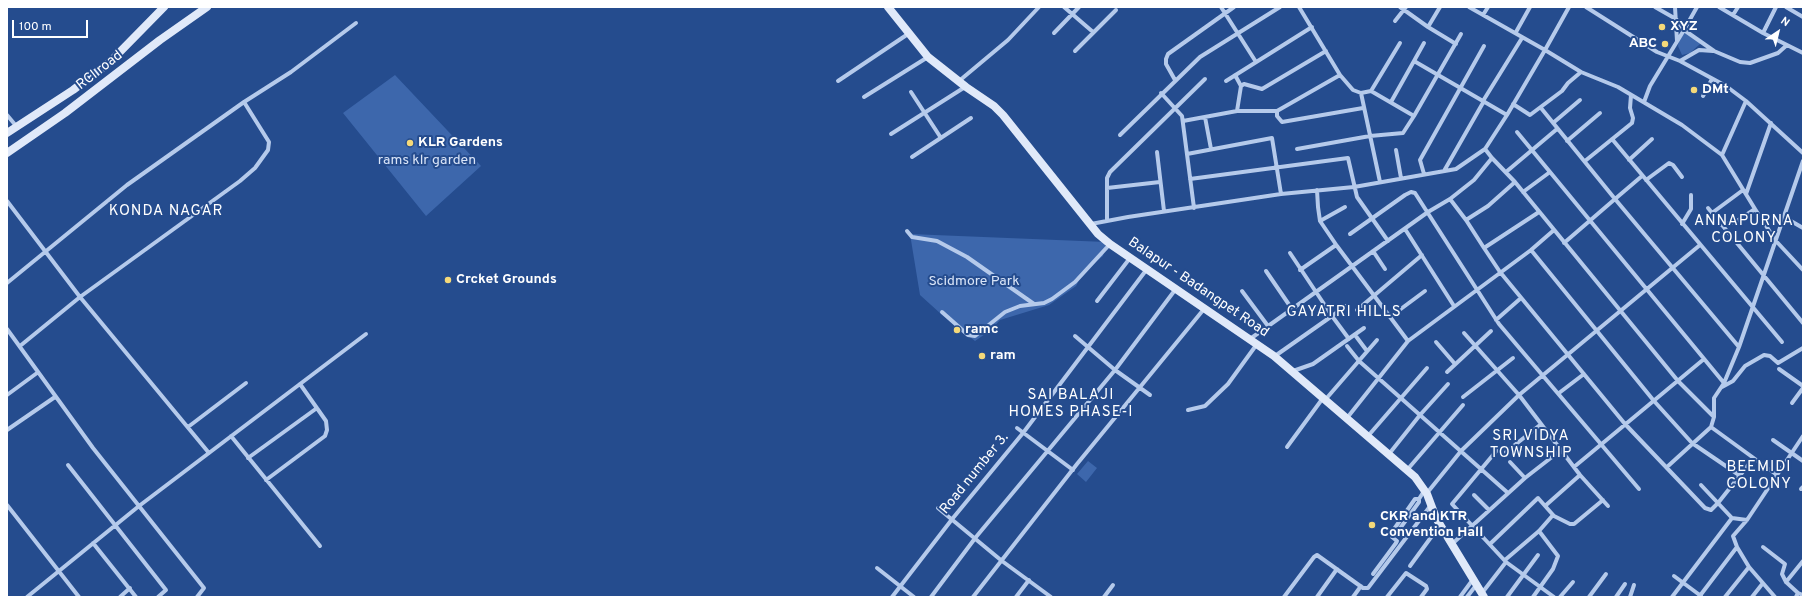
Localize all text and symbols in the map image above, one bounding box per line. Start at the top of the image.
scale bar [14,12,90,38]
north arrow [1758,12,1798,52]
text: N [1778,14,1792,30]
text: 100 m [19,19,52,35]
place label: XYZ [1670,19,1698,35]
marker: XYZ [1657,22,1667,32]
place label: ABC [1629,36,1657,52]
marker: ABC [1660,39,1670,49]
street label: RCI road [74,48,126,94]
place label: DMt [1702,82,1729,98]
marker: DMt [1689,85,1699,95]
place label: KLR Gardens [418,135,503,151]
marker: KLR Gardens [405,138,415,148]
park label: rams klr garden [378,153,476,169]
district label: KONDA NAGAR [109,203,223,221]
district label: ANNAPURNA COLONY [1694,213,1794,248]
street label: Balapur - Badangpet Road [1124,235,1272,341]
place label: Crcket Grounds [456,272,557,288]
park label: Scidmore Park [928,274,1020,290]
marker: Crcket Grounds [443,275,453,285]
district label: GAYATRI HILLS [1286,304,1402,322]
place label: ramc [965,322,998,338]
marker: ramc [952,325,962,335]
place label: ram [990,348,1016,364]
marker: ram [977,351,987,361]
district label: SAI BALAJI HOMES PHASE-I [1009,387,1133,422]
district label: SRI VIDYA TOWNSHIP [1490,428,1572,463]
street label: Road number 3. [937,430,1013,518]
district label: BEEMIDI COLONY [1726,459,1792,494]
place label: CKR and KTR Convention Hall [1380,509,1483,542]
marker: CKR and KTR Convention Hall [1367,520,1377,530]

